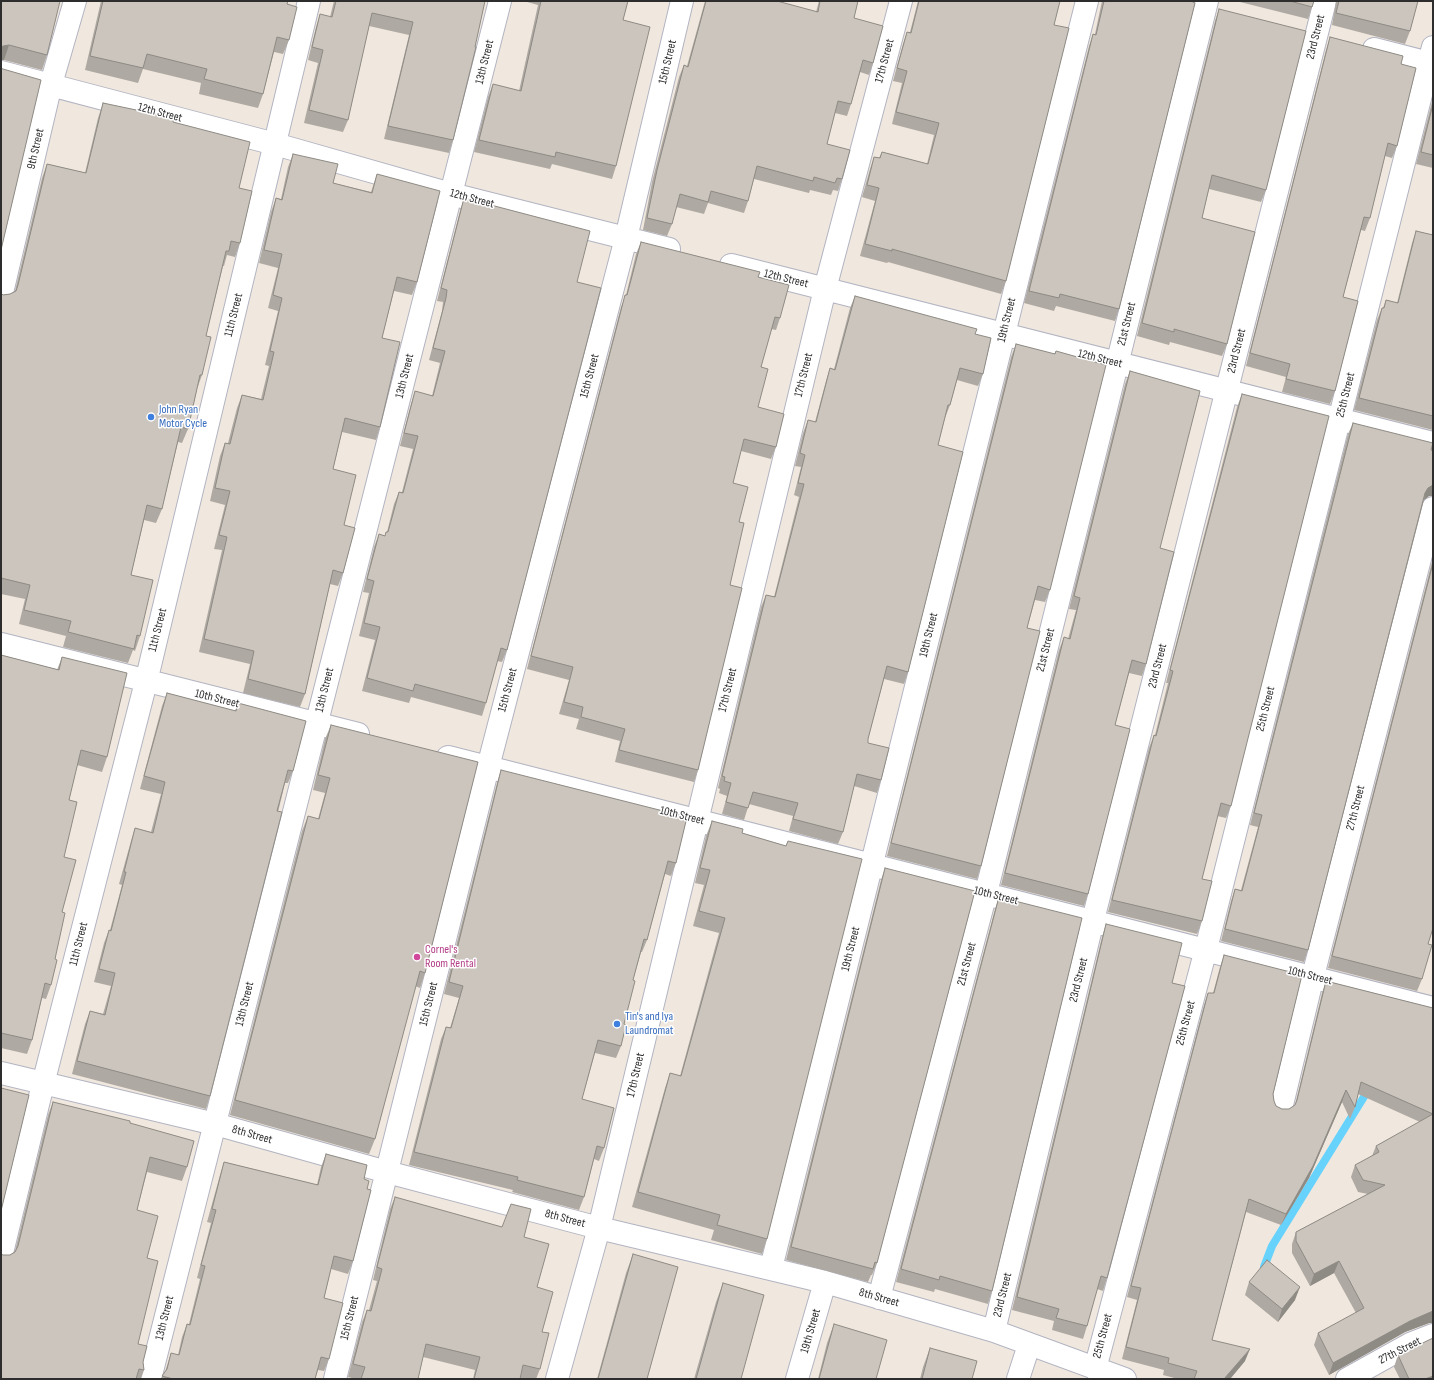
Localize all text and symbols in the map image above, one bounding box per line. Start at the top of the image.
street label: 23rd Street [1304,13,1328,61]
street label: 17th Street [872,37,898,85]
street label: 13th Street [473,38,497,86]
street label: 15th Street [656,38,680,86]
street label: 12th Street [136,100,184,126]
street label: 9th Street [24,127,48,171]
street label: 12th Street [448,186,496,212]
street label: 12th Street [762,267,810,291]
street label: 11th Street [222,292,246,338]
street label: 19th Street [994,296,1020,344]
street label: 21st Street [1115,301,1139,347]
street label: 23rd Street [1225,327,1249,375]
street label: 12th Street [1076,347,1124,371]
street label: 17th Street [792,351,816,399]
street label: 13th Street [393,352,417,400]
street label: 15th Street [577,352,603,400]
street label: 25th Street [1333,371,1359,419]
place label: John Ryan Motor Cycle [159,403,207,431]
marker: John Ryan Motor Cycle [146,412,156,422]
street label: 11th Street [146,607,170,653]
street label: 19th Street [916,611,942,659]
street label: 21st Street [1034,627,1058,673]
street label: 23rd Street [1146,642,1170,690]
street label: 13th Street [313,666,337,714]
street label: 15th Street [495,666,521,714]
street label: 17th Street [716,666,740,714]
street label: 25th Street [1253,685,1279,733]
street label: 10th Street [193,687,241,711]
street label: 27th Street [1343,784,1369,832]
street label: 10th Street [658,804,706,828]
street label: 10th Street [972,884,1020,908]
street label: 11th Street [67,921,91,967]
street label: 19th Street [838,925,864,973]
street label: 21st Street [954,941,980,987]
place label: Cornel's Room Rental [425,943,476,971]
marker: Cornel's Room Rental [412,952,422,962]
street label: 23rd Street [1067,956,1091,1004]
street label: 10th Street [1286,964,1334,988]
street label: 13th Street [233,980,257,1028]
street label: 15th Street [417,980,441,1028]
street label: 25th Street [1173,999,1199,1047]
place label: Tin's and Iya Laundromat [625,1010,673,1038]
marker: Tin's and Iya Laundromat [612,1019,622,1029]
street label: 17th Street [624,1051,648,1099]
street label: 8th Street [230,1122,274,1148]
street label: 8th Street [543,1207,587,1231]
street label: 23rd Street [991,1271,1015,1319]
street label: 8th Street [857,1285,901,1311]
street label: 13th Street [153,1294,177,1342]
street label: 15th Street [338,1294,362,1342]
street label: 19th Street [798,1307,824,1355]
street label: 25th Street [1090,1312,1116,1360]
street label: 27th Street [1376,1334,1424,1368]

